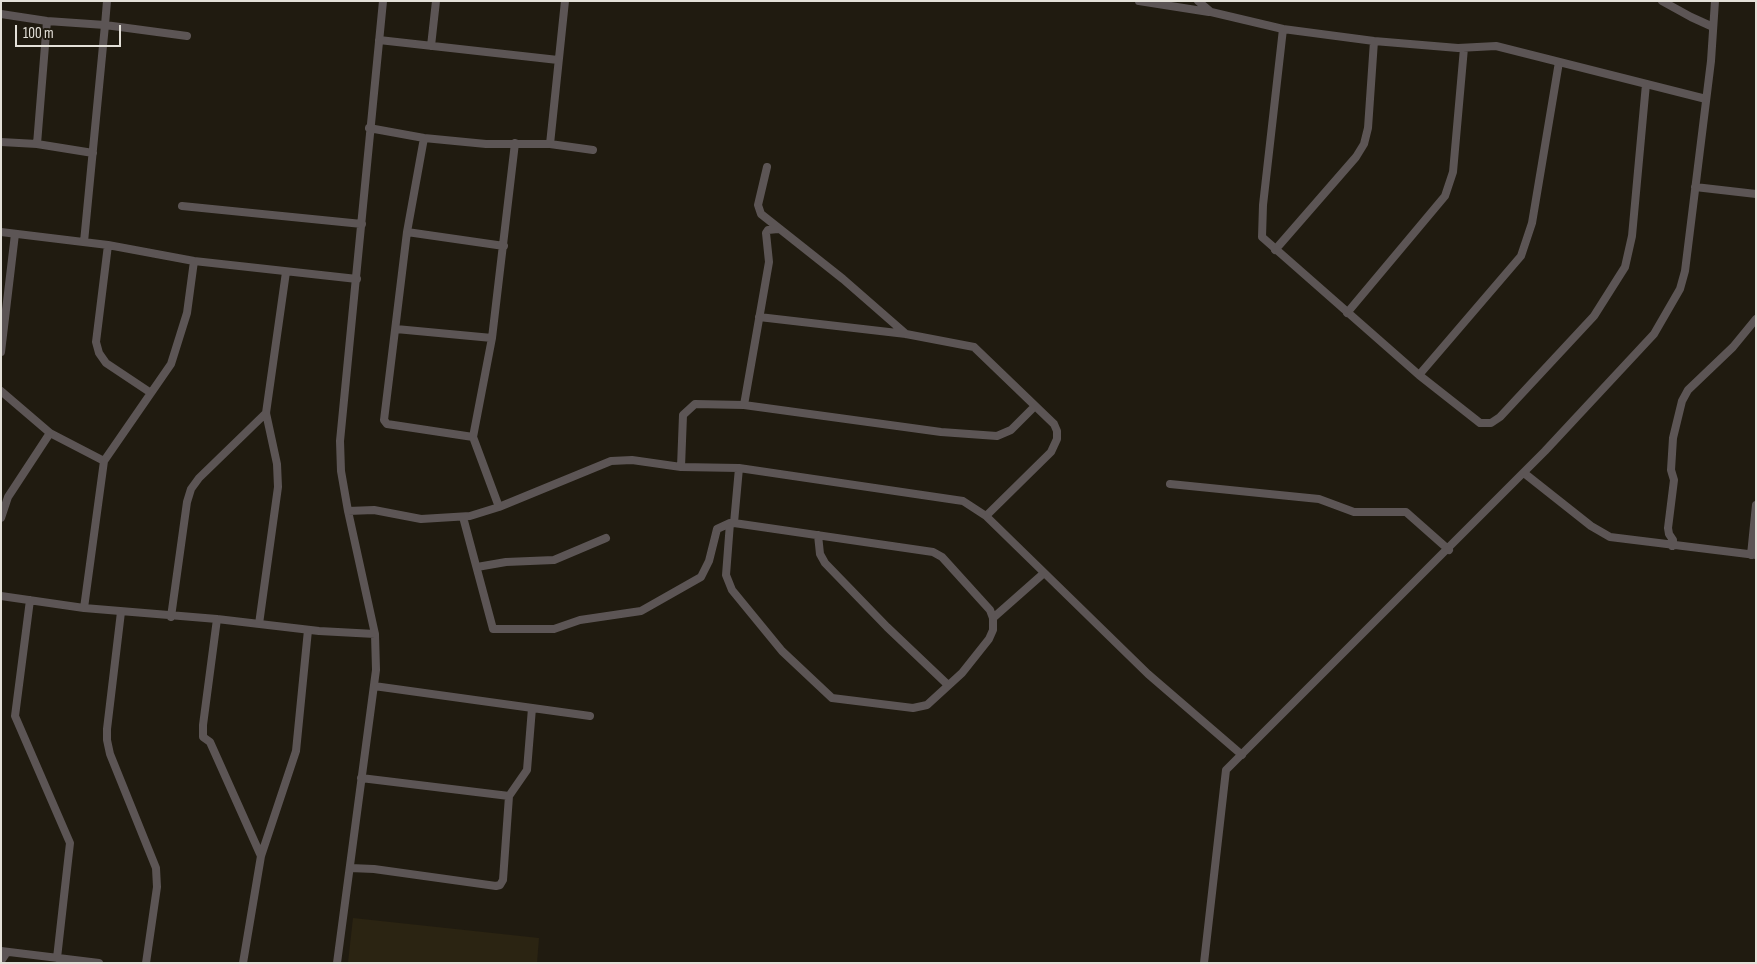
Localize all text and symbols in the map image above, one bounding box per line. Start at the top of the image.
scale bar [18,15,124,47]
text: 100 m [23,24,54,43]

